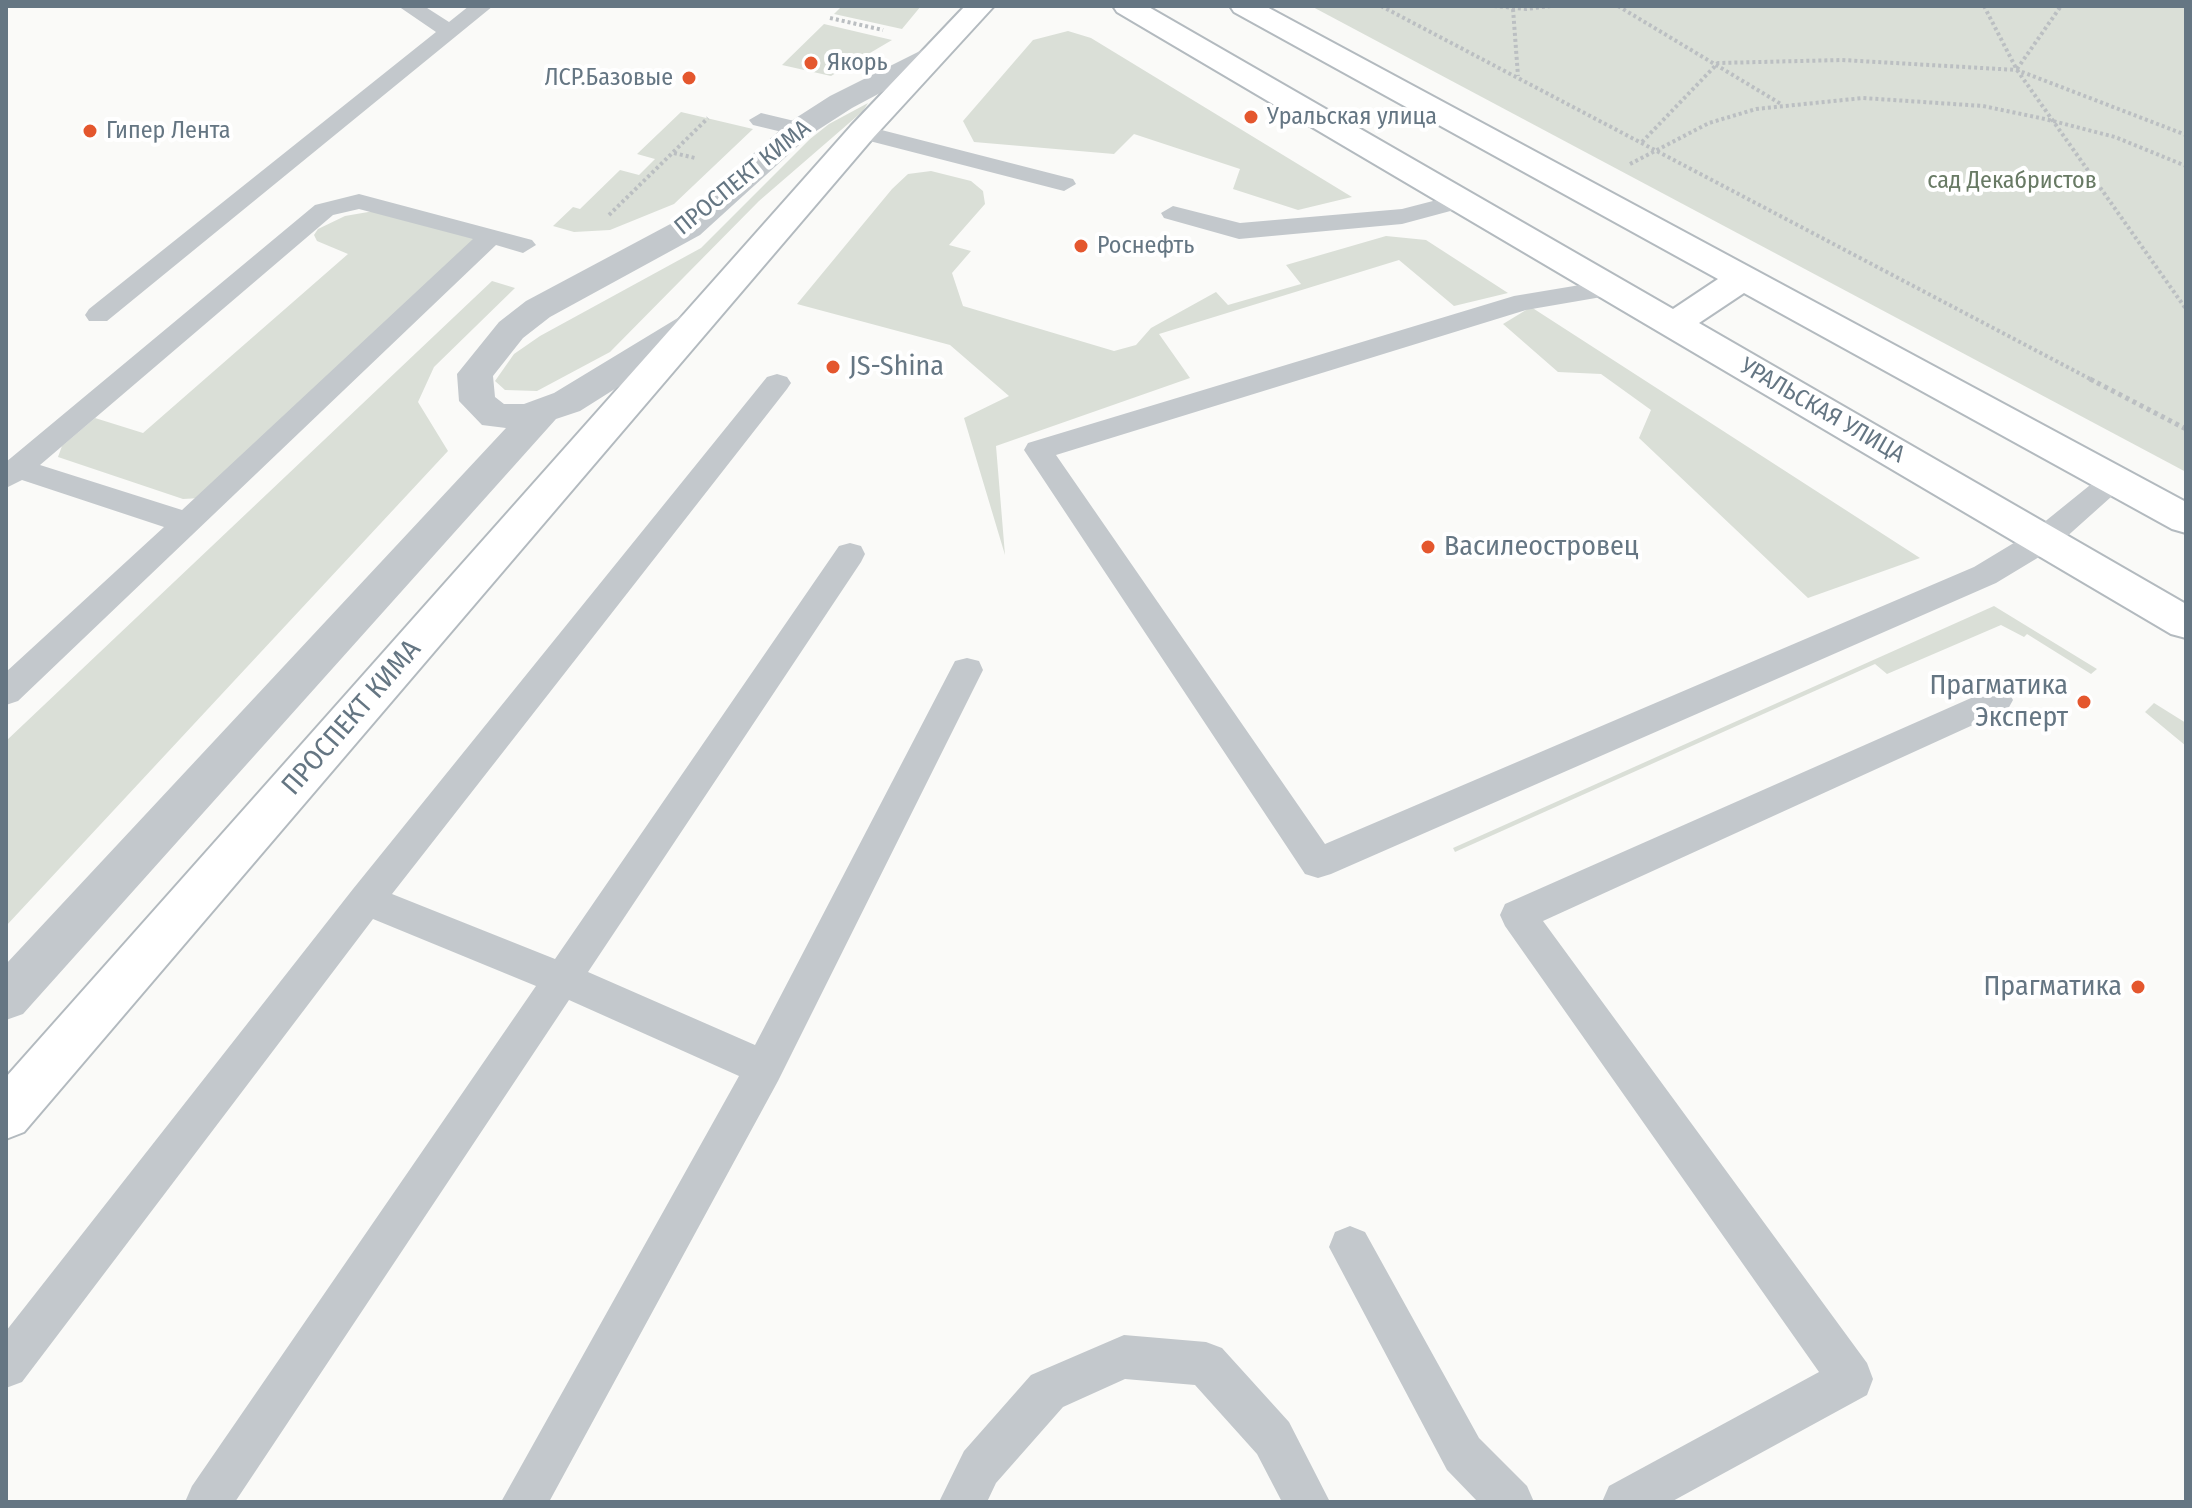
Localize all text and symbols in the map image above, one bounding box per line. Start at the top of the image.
place label: Якорь [827,49,888,77]
marker: Якорь [802,54,820,72]
place label: ЛСР.Базовые [545,64,673,92]
marker: ЛСР.Базовые [680,69,698,87]
place label: Уральская улица [1267,103,1437,131]
marker: Уральская улица [1242,108,1260,126]
street label: ПРОСПЕКТ КИМА [669,114,817,242]
place label: Гипер Лента [106,117,230,145]
marker: Гипер Лента [81,122,99,140]
park label: сад Декабристов [1927,167,2097,195]
place label: Роснефть [1097,232,1194,260]
marker: Роснефть [1072,237,1090,255]
place label: JS-Shina [849,350,944,384]
street label: УРАЛЬСКАЯ УЛИЦА [1735,352,1909,470]
marker: JS-Shina [824,358,842,376]
place label: Василеостровец [1444,530,1639,564]
marker: Василеостровец [1419,538,1437,556]
street label: ПРОСПЕКТ КИМА [276,634,428,802]
place label: Прагматика Эксперт [1929,669,2068,735]
marker: Прагматика Эксперт [2075,693,2093,711]
place label: Прагматика [1983,970,2122,1004]
marker: Прагматика [2129,978,2147,996]

